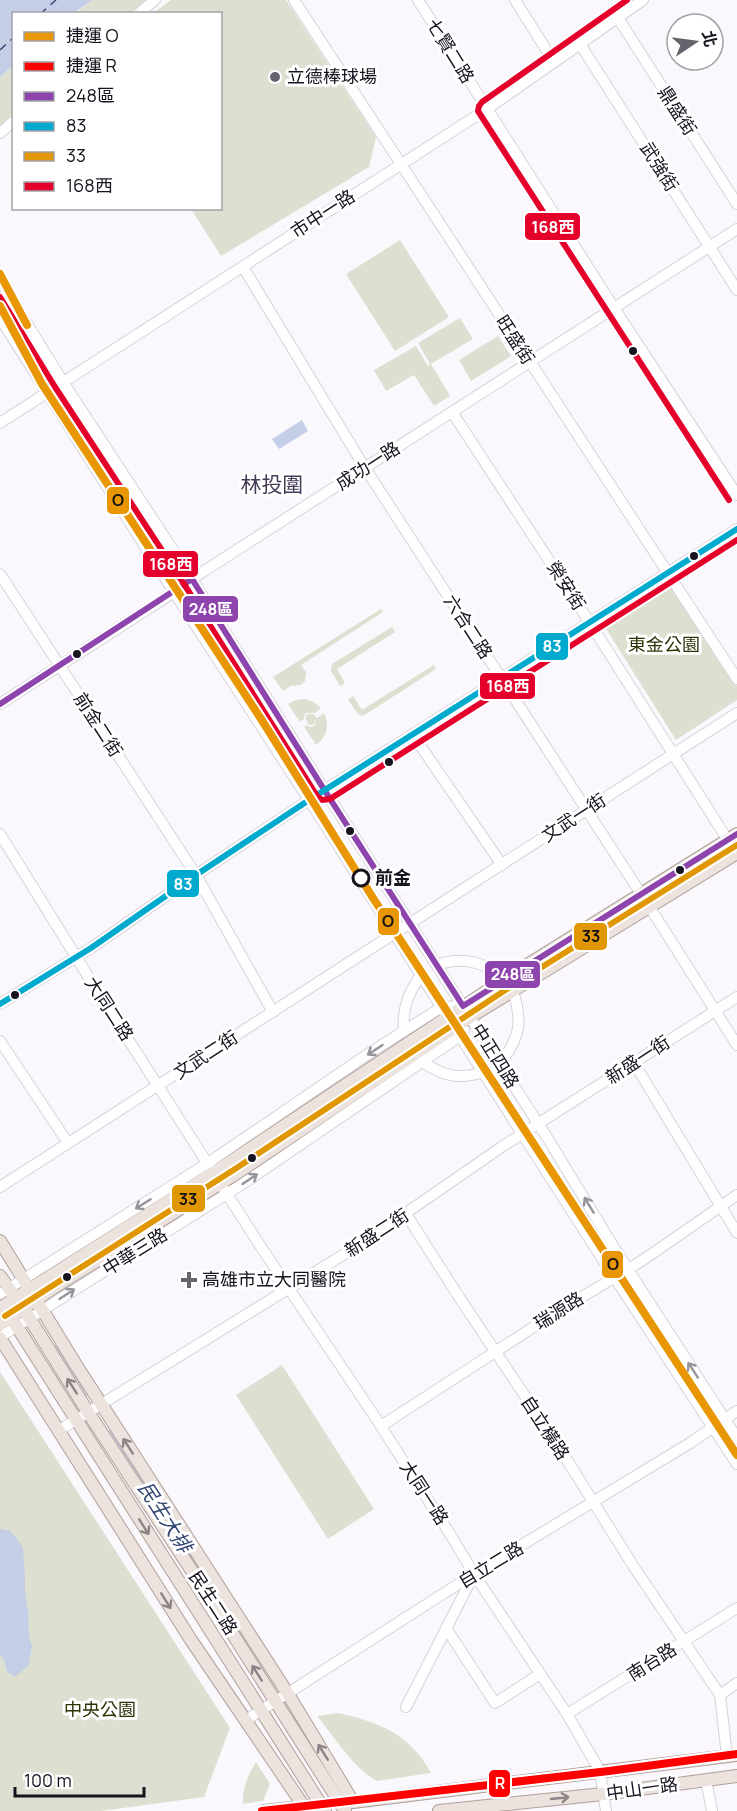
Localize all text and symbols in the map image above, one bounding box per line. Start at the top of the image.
legend [12,12,222,210]
north arrow [665,12,725,72]
street label: 七賢二路 [422,14,480,87]
text: 捷運 O [66,23,119,47]
text: 北 [697,28,722,49]
text: 捷運 R [66,53,117,77]
place label: 立德棒球場 [287,64,377,88]
marker: 立德棒球場 [268,70,282,84]
street label: 鼎盛街 [653,81,703,140]
text: 248區 [66,83,115,107]
text: 83 [66,113,86,137]
street label: 武強街 [635,137,684,196]
text: 33 [66,143,86,167]
text: 168西 [66,173,113,197]
street label: 市中一路 [286,183,359,243]
line badge: 168西 [524,212,581,241]
text: 168西 [532,216,574,238]
street label: 旺盛街 [491,310,541,369]
unlabelled marker [627,345,639,357]
street label: 成功一路 [331,435,404,495]
district label: 林投圍 [241,470,304,498]
line badge: O [106,486,130,515]
text: O [112,489,124,511]
line badge: 168西 [142,550,199,578]
unlabelled marker [688,550,700,562]
text: 168西 [150,553,192,575]
street label: 榮安街 [542,556,592,615]
street label: 六合二路 [439,590,499,663]
line badge: 248區 [182,595,239,623]
text: 248區 [189,598,233,620]
line badge: 83 [535,632,569,661]
park label: 東金公園 [628,632,700,656]
text: 83 [542,635,562,657]
unlabelled marker [71,648,83,660]
line badge: 168西 [479,672,536,700]
text: 168西 [487,675,529,697]
street label: 前金二街 [69,688,129,761]
unlabelled marker [383,756,395,768]
street label: 文武一街 [537,787,610,847]
unlabelled marker [344,825,356,837]
unlabelled marker [674,864,686,876]
place label: 前金 [375,865,411,889]
line badge: 83 [166,869,200,898]
marker: 前金 [352,869,370,887]
text: 83 [173,873,193,895]
line badge: O [377,907,400,936]
text: O [382,910,394,932]
line badge: 33 [573,922,608,951]
text: 33 [582,925,600,947]
line badge: 248區 [484,960,541,989]
text: 248區 [491,963,535,985]
street label: 大同二路 [80,972,140,1045]
unlabelled marker [9,989,21,1001]
street label: 中正四路 [467,1019,525,1092]
street label: 文武二街 [169,1024,242,1084]
street label: 新盛一街 [601,1029,674,1089]
one-way arrow [368,1044,384,1056]
unlabelled marker [246,1152,258,1164]
one-way arrow [241,1173,257,1185]
line badge: 33 [171,1184,206,1213]
text: 33 [179,1188,197,1210]
one-way arrow [582,1197,594,1214]
one-way arrow [135,1198,152,1210]
street label: 新盛二街 [340,1202,413,1262]
street label: 中華三路 [98,1222,171,1280]
line badge: O [601,1250,624,1279]
text: O [607,1253,619,1275]
place label: 高雄市立大同醫院 [202,1267,346,1291]
unlabelled marker [61,1271,73,1283]
marker: 高雄市立大同醫院 [180,1271,198,1289]
street label: 瑞源路 [529,1286,588,1335]
one-way arrow [58,1288,75,1300]
one-way arrow [687,1362,699,1379]
one-way arrow [65,1378,77,1395]
street label: 自立橫路 [516,1391,576,1464]
one-way arrow [121,1438,133,1455]
street label: 大同一路 [395,1456,455,1529]
water label: 民生大排 [132,1476,200,1560]
one-way arrow [138,1518,150,1535]
street label: 自立二路 [453,1535,528,1593]
street label: 民生二路 [184,1566,244,1639]
one-way arrow [160,1592,172,1608]
street label: 南台路 [622,1637,681,1686]
one-way arrow [251,1665,263,1682]
park label: 中央公園 [64,1697,136,1721]
one-way arrow [317,1744,329,1761]
scale bar [15,1760,144,1798]
text: 100 m [24,1768,72,1792]
line badge: R [488,1769,511,1798]
street label: 中山一路 [605,1771,679,1805]
text: R [495,1772,505,1794]
one-way arrow [550,1792,570,1803]

